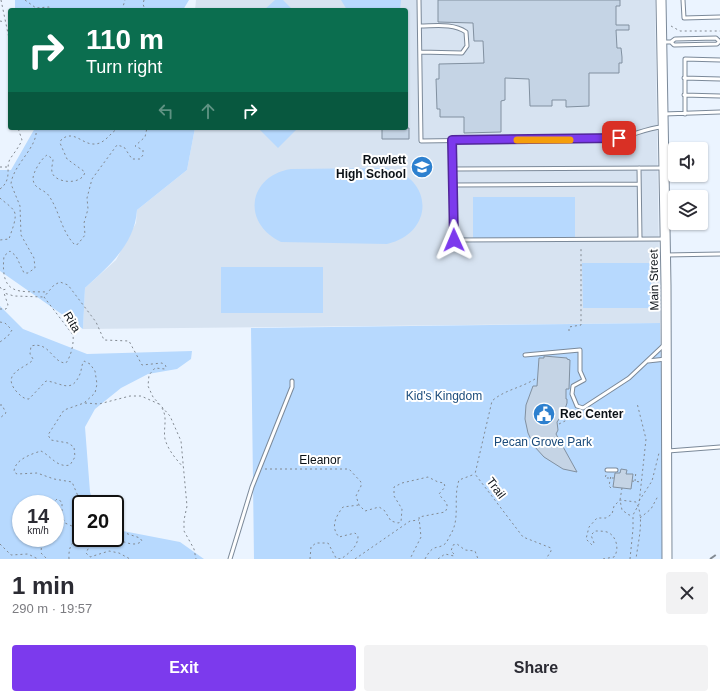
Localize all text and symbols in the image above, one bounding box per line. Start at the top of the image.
icon: right [20,24,72,76]
text: 110 m [86,24,164,55]
text: Turn right [86,57,162,77]
icon: left [155,100,177,122]
icon: ahead [197,100,219,122]
icon: right [239,100,261,122]
pin [602,121,636,155]
icon: arrive [608,127,630,149]
map controls [668,142,708,230]
button: sound [668,142,708,182]
place label: Rowlett High School [336,153,406,181]
school or university icon: Rowlett High School [409,154,435,180]
button: layers [668,190,708,230]
position arrow [433,219,475,261]
street label: Main Street [646,249,662,311]
street label: Rita [61,309,84,335]
park label: Kid's Kingdom [406,389,482,403]
public building icon: Rec Center [531,401,557,427]
place label: Rec Center [560,407,624,421]
park label: Pecan Grove Park [494,435,593,449]
street label: Eleanor [299,453,341,467]
street label: Trail [484,475,508,501]
speed limit sign: 20 [72,495,124,547]
text: 14 [27,505,49,527]
text: km/h [27,525,49,536]
text: 1 min [12,572,75,599]
button: close [666,572,708,614]
text: 290 m · 19:57 [12,601,92,616]
button: Exit [12,645,356,691]
button: Share [364,645,708,691]

